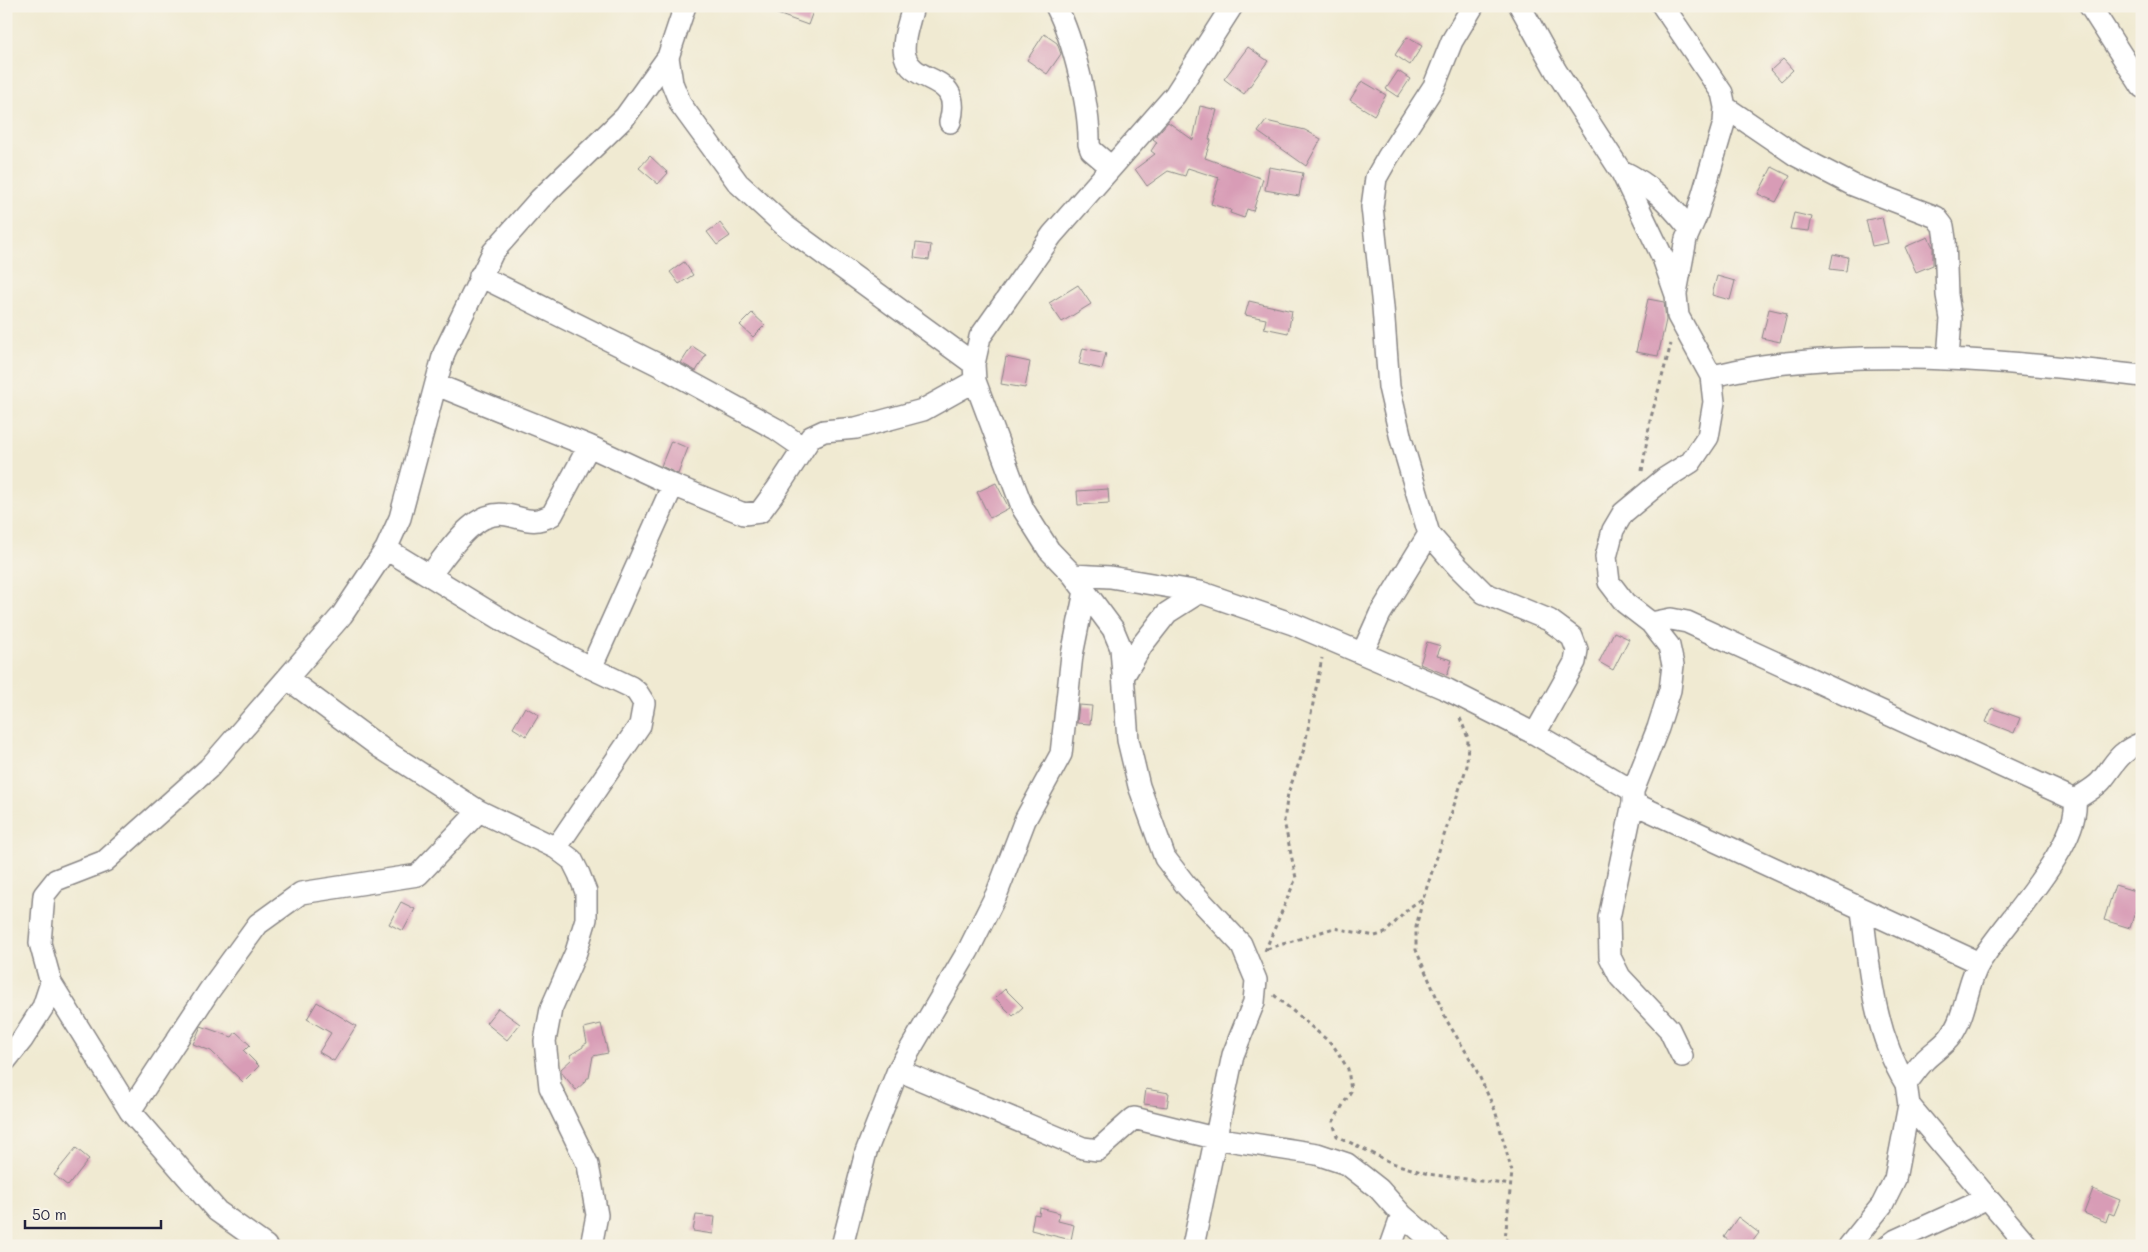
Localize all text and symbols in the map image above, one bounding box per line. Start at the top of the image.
scale bar [25,1197,161,1229]
text: 50 m [32,1204,67,1224]

